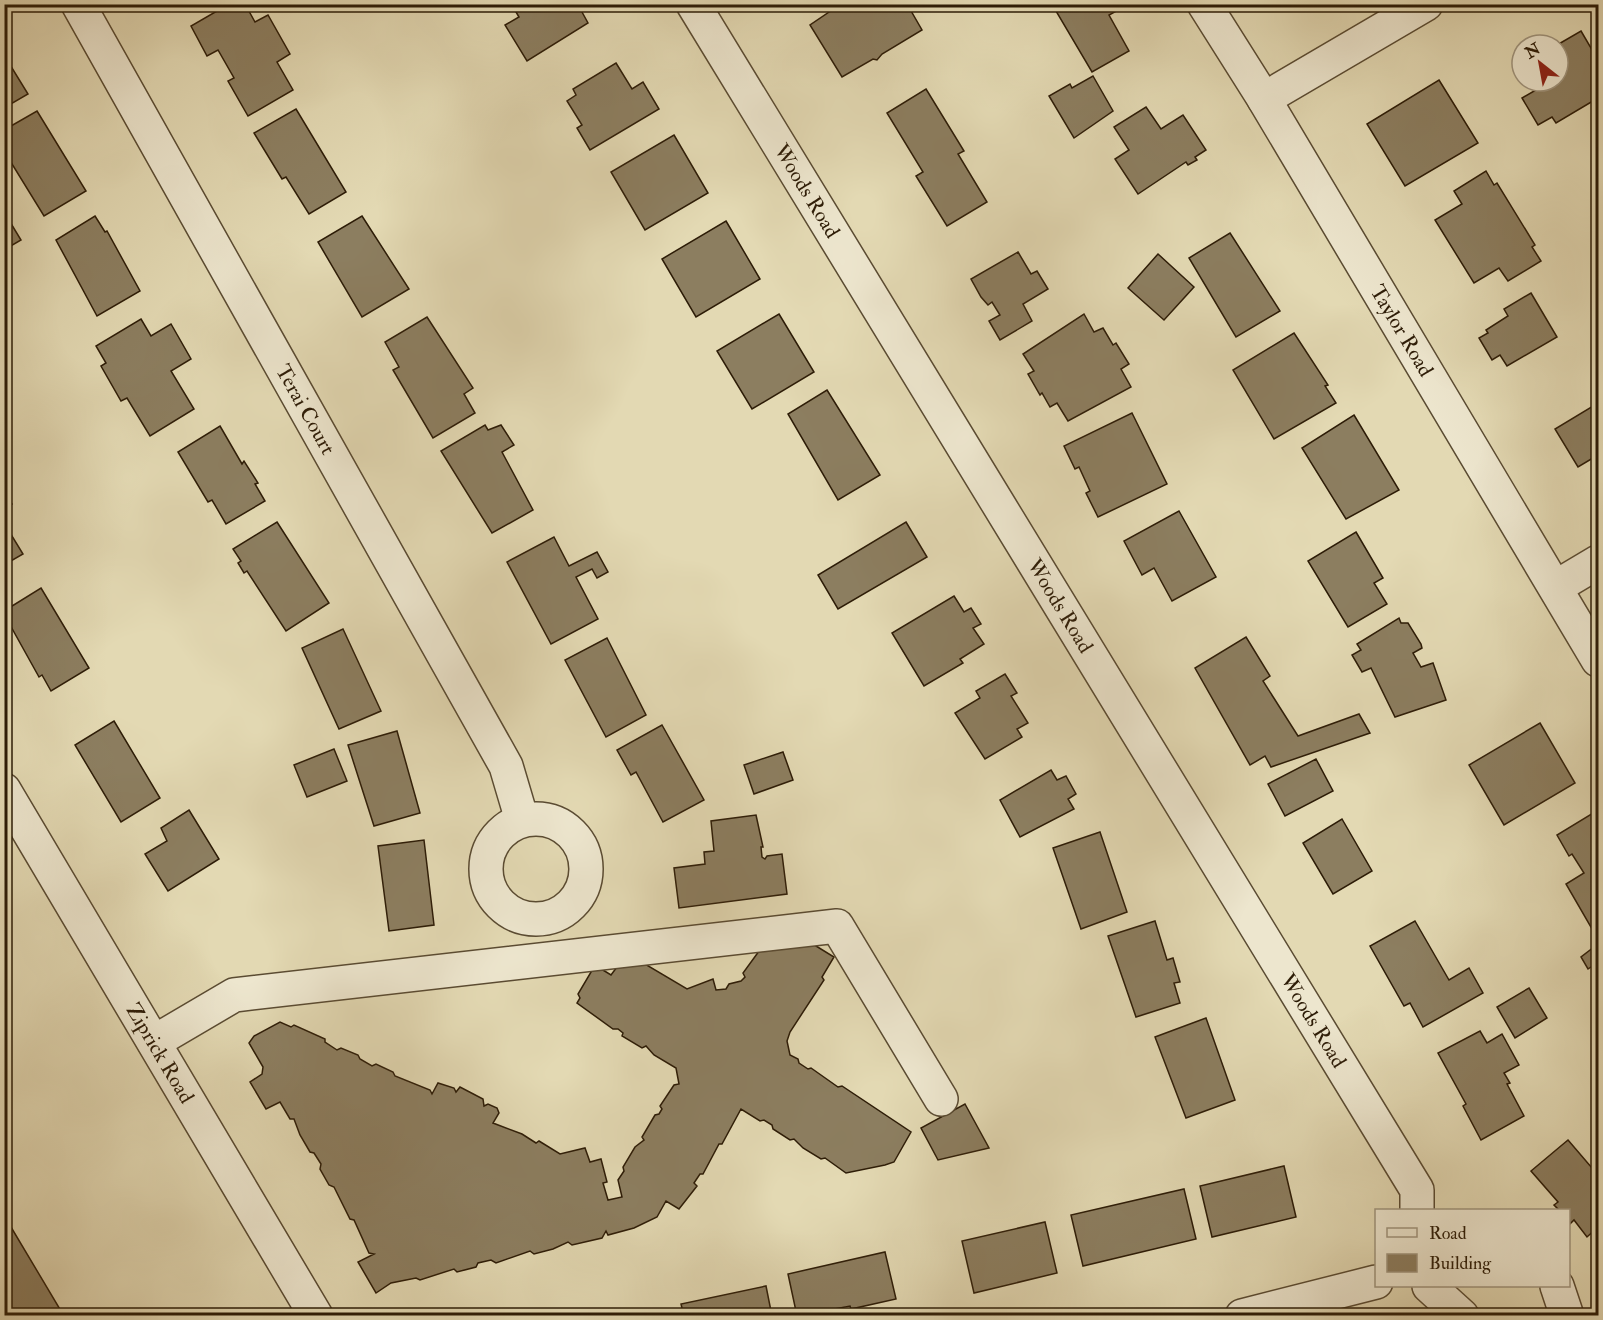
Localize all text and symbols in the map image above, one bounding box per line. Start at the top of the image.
north arrow [1510,33,1570,93]
text: N [1521,38,1545,64]
street label: Woods Road [767,138,846,244]
street label: Taylor Road [1364,280,1440,382]
street label: Terai Court [269,360,341,460]
street label: Woods Road [1020,553,1099,659]
street label: Woods Road [1274,968,1353,1074]
street label: Ziprick Road [119,998,200,1109]
legend [1375,1209,1570,1287]
text: Road [1429,1222,1467,1245]
text: Building [1429,1252,1492,1275]

